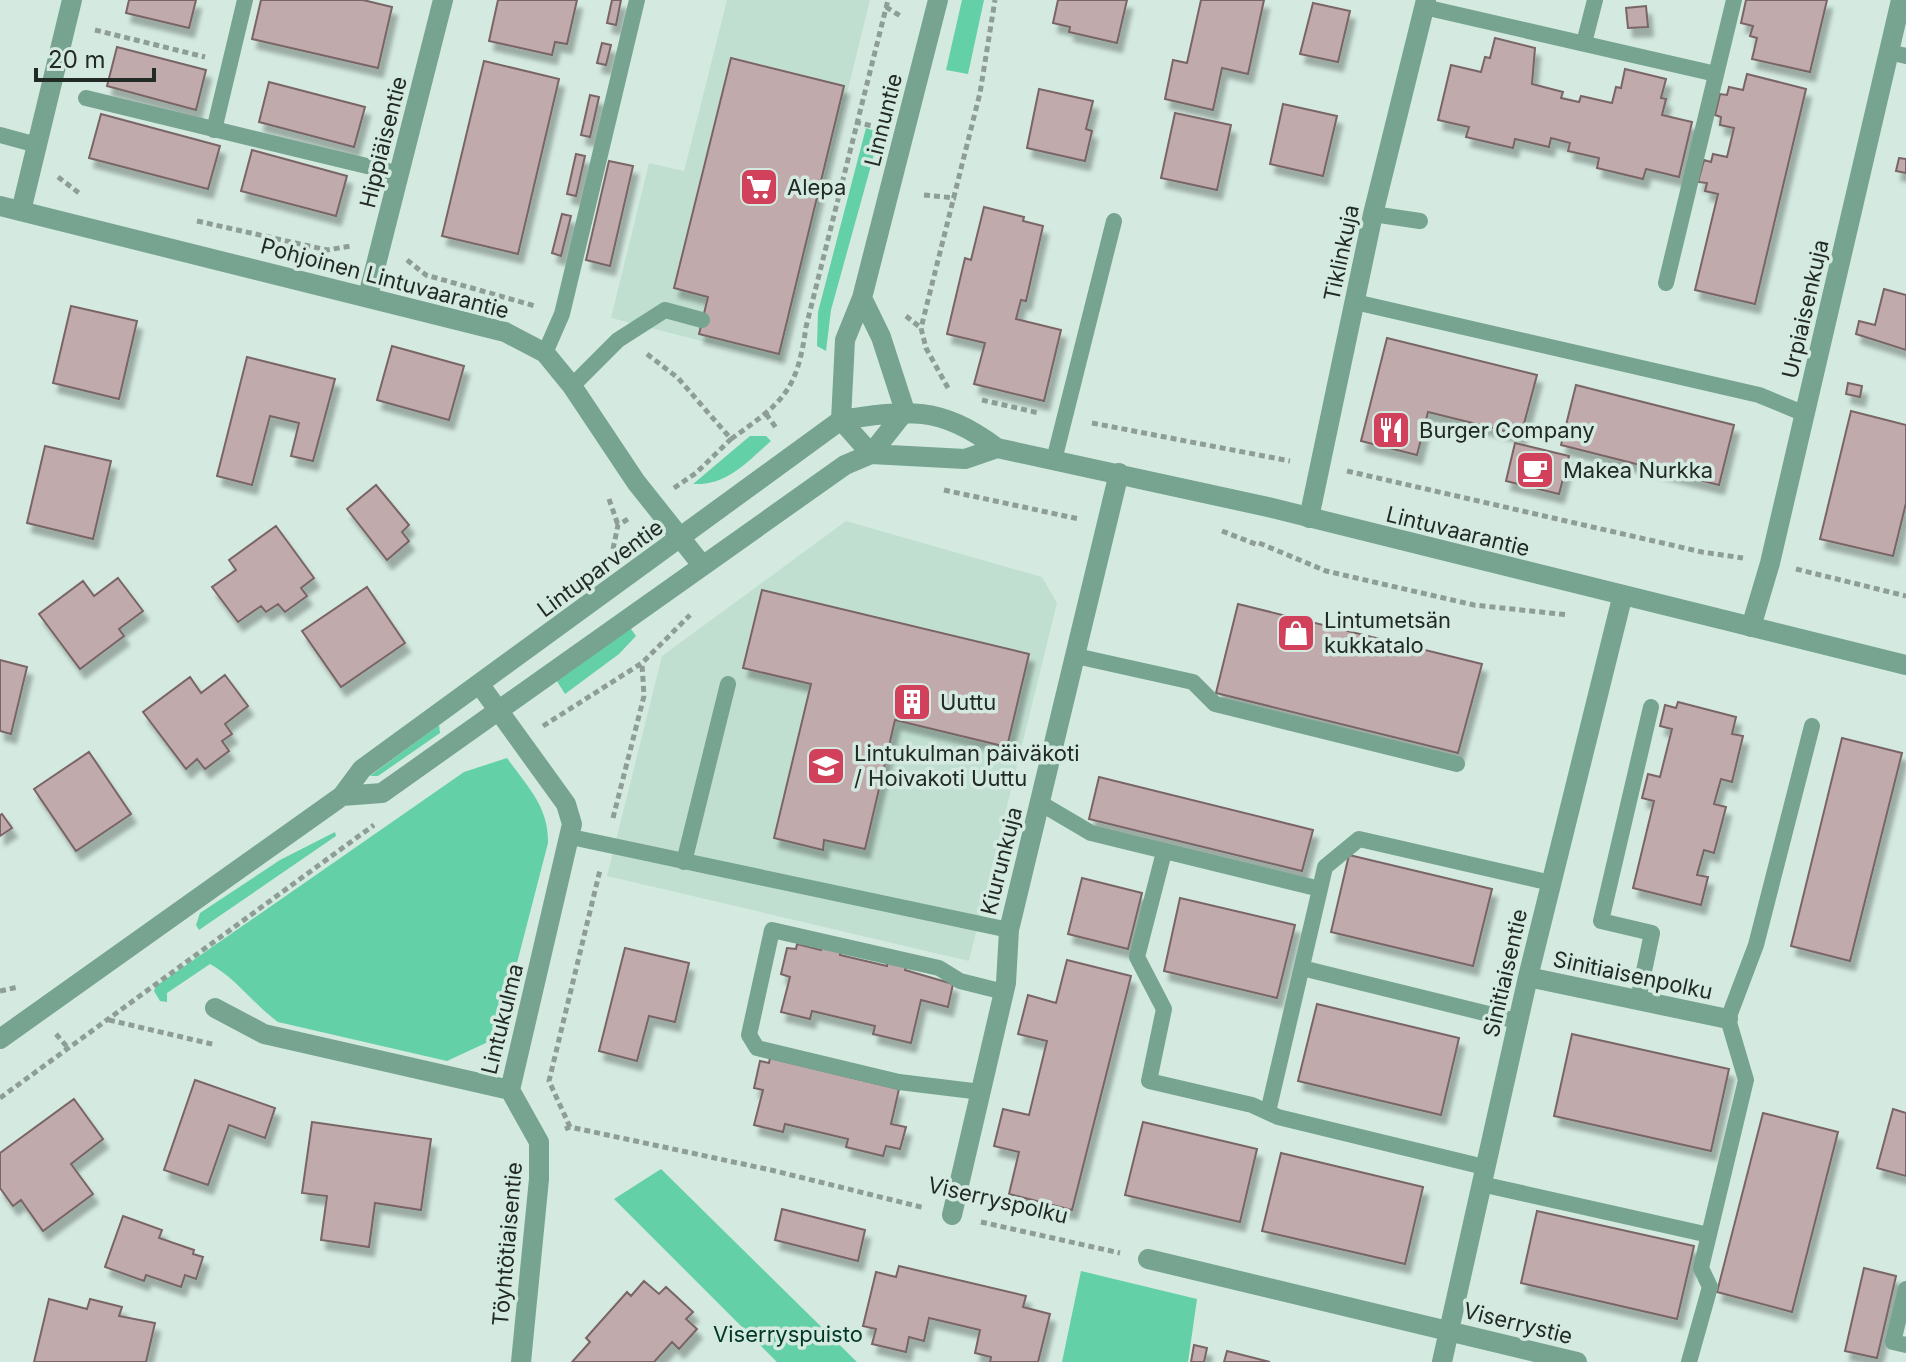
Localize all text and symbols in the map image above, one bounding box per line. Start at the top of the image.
scale bar [36,32,154,82]
text: 20 m [48,45,106,74]
street label: Linnuntie [859,71,907,169]
street label: Hippiäisentie [354,74,412,210]
supermarket icon: Alepa [738,166,780,208]
place label: Alepa [787,174,846,200]
street label: Tiklinkuja [1318,202,1364,304]
street label: Pohjoinen Lintuvaarantie [258,232,512,324]
street label: Urpiaisenkuja [1776,237,1834,381]
restaurant icon: Burger Company [1370,409,1412,451]
place label: Burger Company [1419,417,1595,443]
cafe icon: Makea Nurkka [1514,449,1556,491]
place label: Makea Nurkka [1563,457,1713,483]
street label: Lintuvaarantie [1384,501,1532,561]
street label: Lintuparventie [532,514,668,622]
place label: Lintumetsän kukkatalo [1324,607,1451,658]
shop icon: Lintumetsän kukkatalo [1275,612,1317,654]
building icon: Uuttu [891,681,933,723]
place label: Uuttu [940,689,996,715]
place label: Lintukulman päiväkoti / Hoivakoti Uuttu [854,740,1079,791]
school or university icon: Lintukulman päiväkoti / Hoivakoti Uuttu [805,745,847,787]
street label: Kiurunkuja [975,804,1027,918]
street label: Sinitiaisentie [1478,906,1532,1040]
street label: Sinitiaisenpolku [1551,945,1715,1005]
street label: Lintukulma [476,961,528,1077]
street label: Töyhtötiaisentie [487,1161,527,1327]
street label: Viserryspolku [925,1171,1071,1229]
street label: Viserrystie [1461,1297,1575,1349]
park label: Viserryspuisto [713,1321,863,1347]

